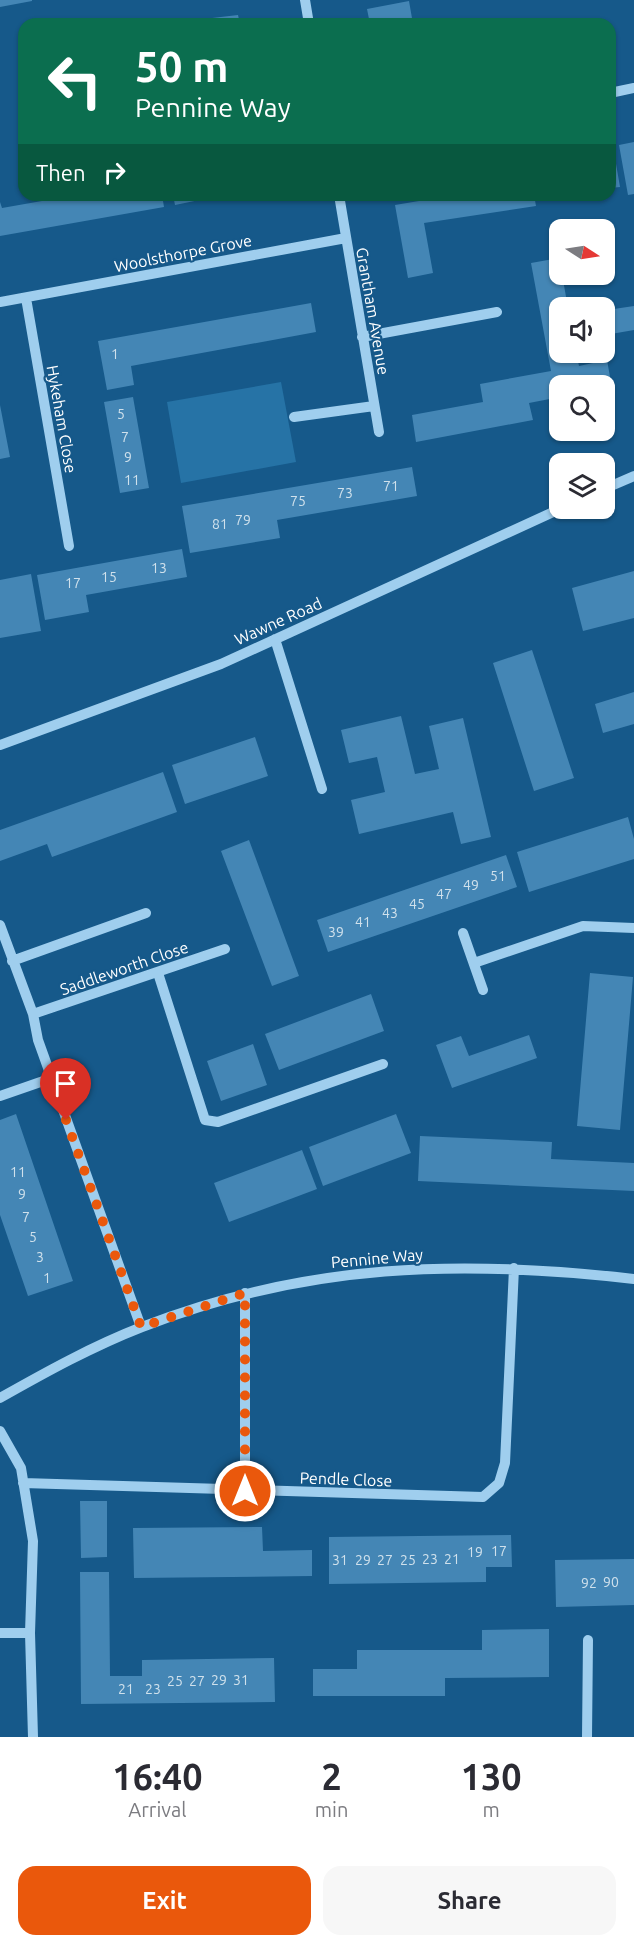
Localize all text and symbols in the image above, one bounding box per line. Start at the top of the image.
icon: left [36,42,114,120]
text: 50 m [135,43,229,90]
text: Pennine Way [135,92,291,122]
icon: right [98,156,131,189]
text: Then [36,160,86,185]
north arrow [549,219,615,285]
map controls [549,219,615,519]
street label: Woolsthorpe Grove [113,231,253,275]
street label: Grantham Avenue [353,246,393,376]
button: sound [549,297,615,363]
house number: 1 [111,346,119,362]
street label: Hykeham Close [44,364,80,474]
button: search [549,375,615,441]
house number: 5 [117,406,125,422]
house number: 7 [121,429,129,445]
house number: 9 [124,449,132,465]
button: layers [549,453,615,519]
house number: 11 [124,472,140,488]
house number: 71 [383,478,399,494]
house number: 73 [337,485,353,501]
house number: 75 [290,493,306,509]
house number: 79 [235,512,251,528]
house number: 81 [212,516,228,532]
house number: 13 [151,560,167,576]
house number: 15 [101,569,117,585]
house number: 17 [65,575,81,591]
street label: Wawne Road [232,594,324,648]
house number: 51 [490,868,506,884]
house number: 49 [463,877,479,893]
house number: 47 [436,886,452,902]
house number: 45 [409,896,425,912]
house number: 43 [382,905,398,921]
house number: 41 [355,914,371,930]
house number: 39 [328,924,344,940]
street label: Saddleworth Close [58,938,190,998]
pin [40,1058,91,1120]
icon: arrive [49,1067,82,1100]
house number: 11 [10,1164,26,1180]
house number: 9 [18,1186,26,1202]
house number: 7 [22,1209,30,1225]
house number: 5 [29,1229,37,1245]
street label: Pennine Way [330,1245,424,1271]
house number: 3 [36,1249,44,1265]
house number: 1 [43,1270,51,1286]
position arrow [213,1459,277,1523]
street label: Pendle Close [300,1468,392,1490]
house number: 17 [491,1543,507,1559]
house number: 19 [467,1544,483,1560]
house number: 23 [422,1551,438,1567]
house number: 21 [444,1551,460,1567]
house number: 31 [332,1552,348,1568]
house number: 29 [355,1552,371,1568]
house number: 27 [377,1552,393,1568]
house number: 25 [400,1552,416,1568]
house number: 90 [603,1574,619,1590]
house number: 92 [581,1575,597,1591]
house number: 29 [211,1672,227,1688]
house number: 31 [233,1672,249,1688]
house number: 25 [167,1673,183,1689]
house number: 27 [189,1673,205,1689]
house number: 21 [118,1681,134,1697]
house number: 23 [145,1681,161,1697]
text: 16:40 [112,1756,202,1797]
text: 2 [321,1756,342,1797]
text: 130 [461,1756,522,1797]
text: Arrival [128,1798,187,1821]
text: min [315,1798,348,1821]
text: m [483,1798,500,1821]
button: Exit [18,1866,311,1935]
button: Share [323,1866,616,1935]

